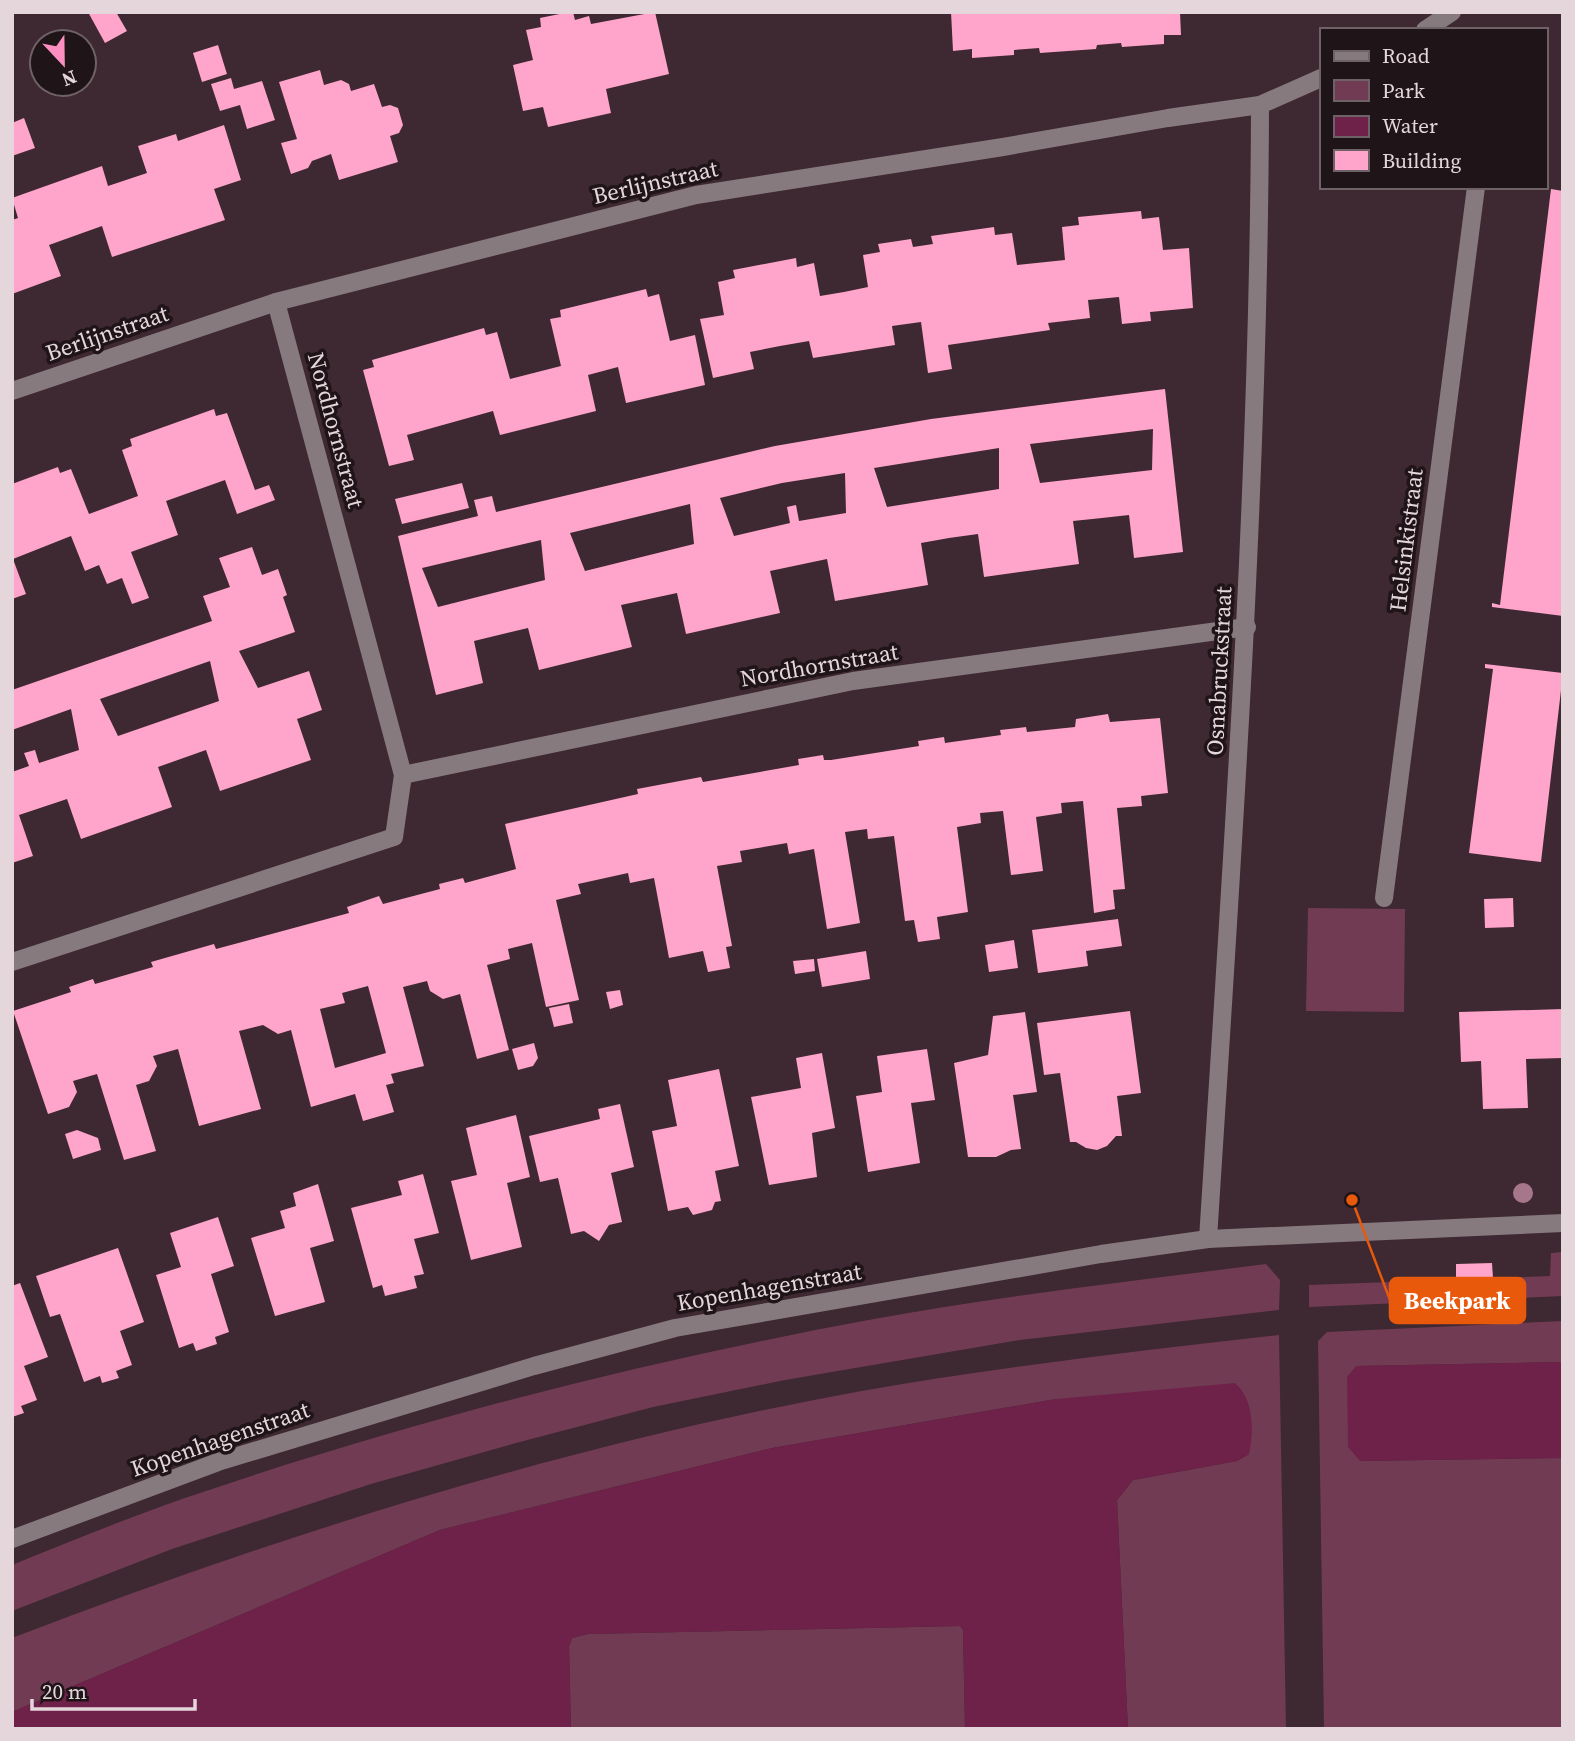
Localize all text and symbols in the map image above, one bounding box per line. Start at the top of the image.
north arrow [28,28,98,98]
legend [1320,28,1547,189]
text: Road [1382,41,1430,70]
text: N [58,64,81,93]
text: Park [1382,76,1426,105]
text: Water [1382,111,1438,140]
text: Building [1382,146,1461,175]
street label: Berlijnstraat [589,152,721,212]
street label: Berlijnstraat [42,297,173,369]
street label: Nordhornstraat [300,349,372,512]
street label: Helsinkistraat [1381,466,1431,613]
street label: Osnabruckstraat [1199,585,1239,756]
street label: Nordhornstraat [738,635,901,695]
street label: Kopenhagenstraat [674,1255,864,1319]
callout: Beekpark [1390,1278,1525,1323]
text: Beekpark [1404,1284,1511,1317]
street label: Kopenhagenstraat [126,1393,314,1485]
scale bar [32,1668,194,1712]
text: 20 m [42,1677,87,1706]

